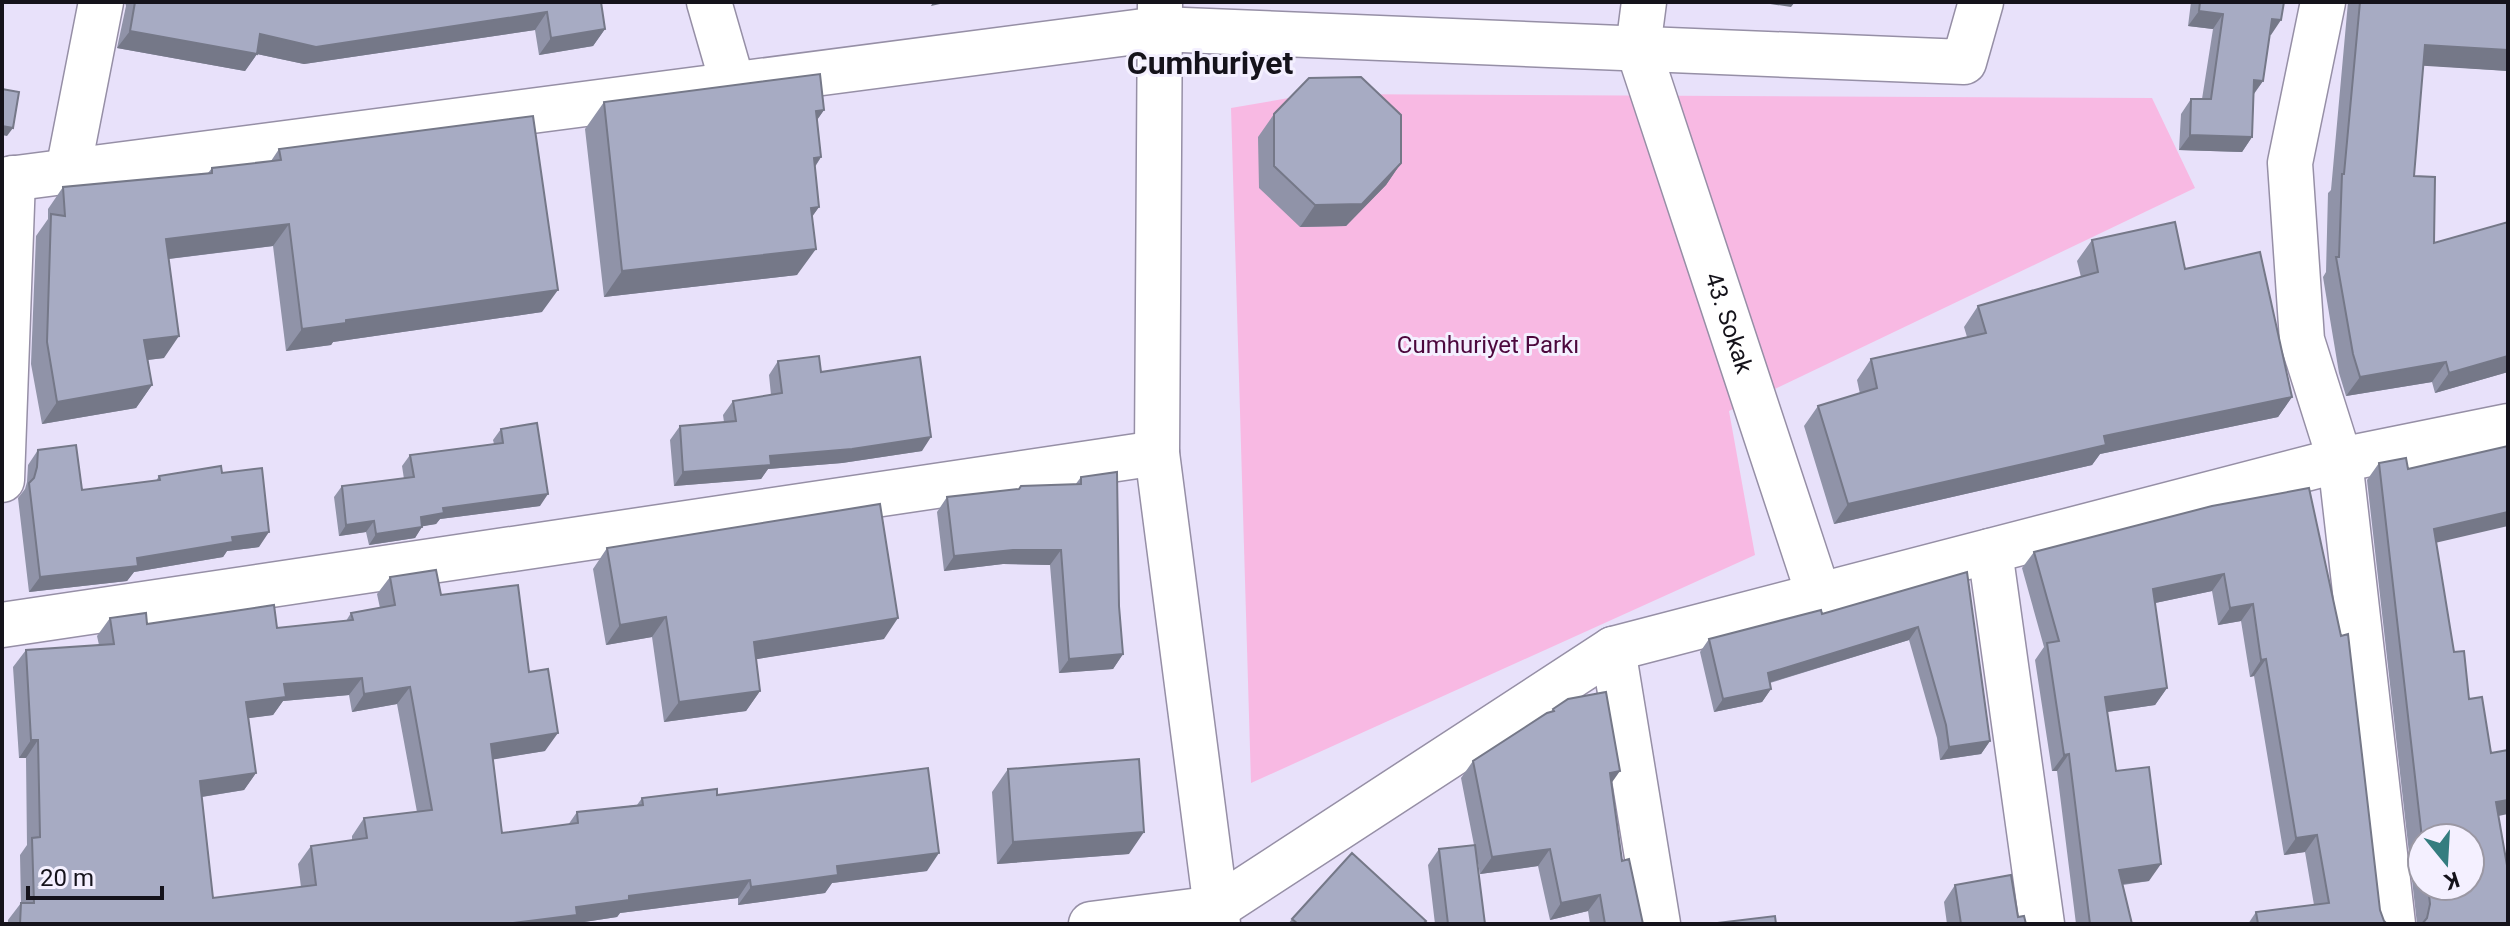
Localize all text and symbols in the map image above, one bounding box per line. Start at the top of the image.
district label: Cumhuriyet [1127,44,1293,82]
street label: 43. Sokak [1699,269,1759,378]
park label: Cumhuriyet Parkı [1397,331,1579,359]
north arrow [2406,822,2486,902]
scale bar [28,850,162,900]
text: 20 m [40,864,94,892]
text: K [2441,866,2463,895]

